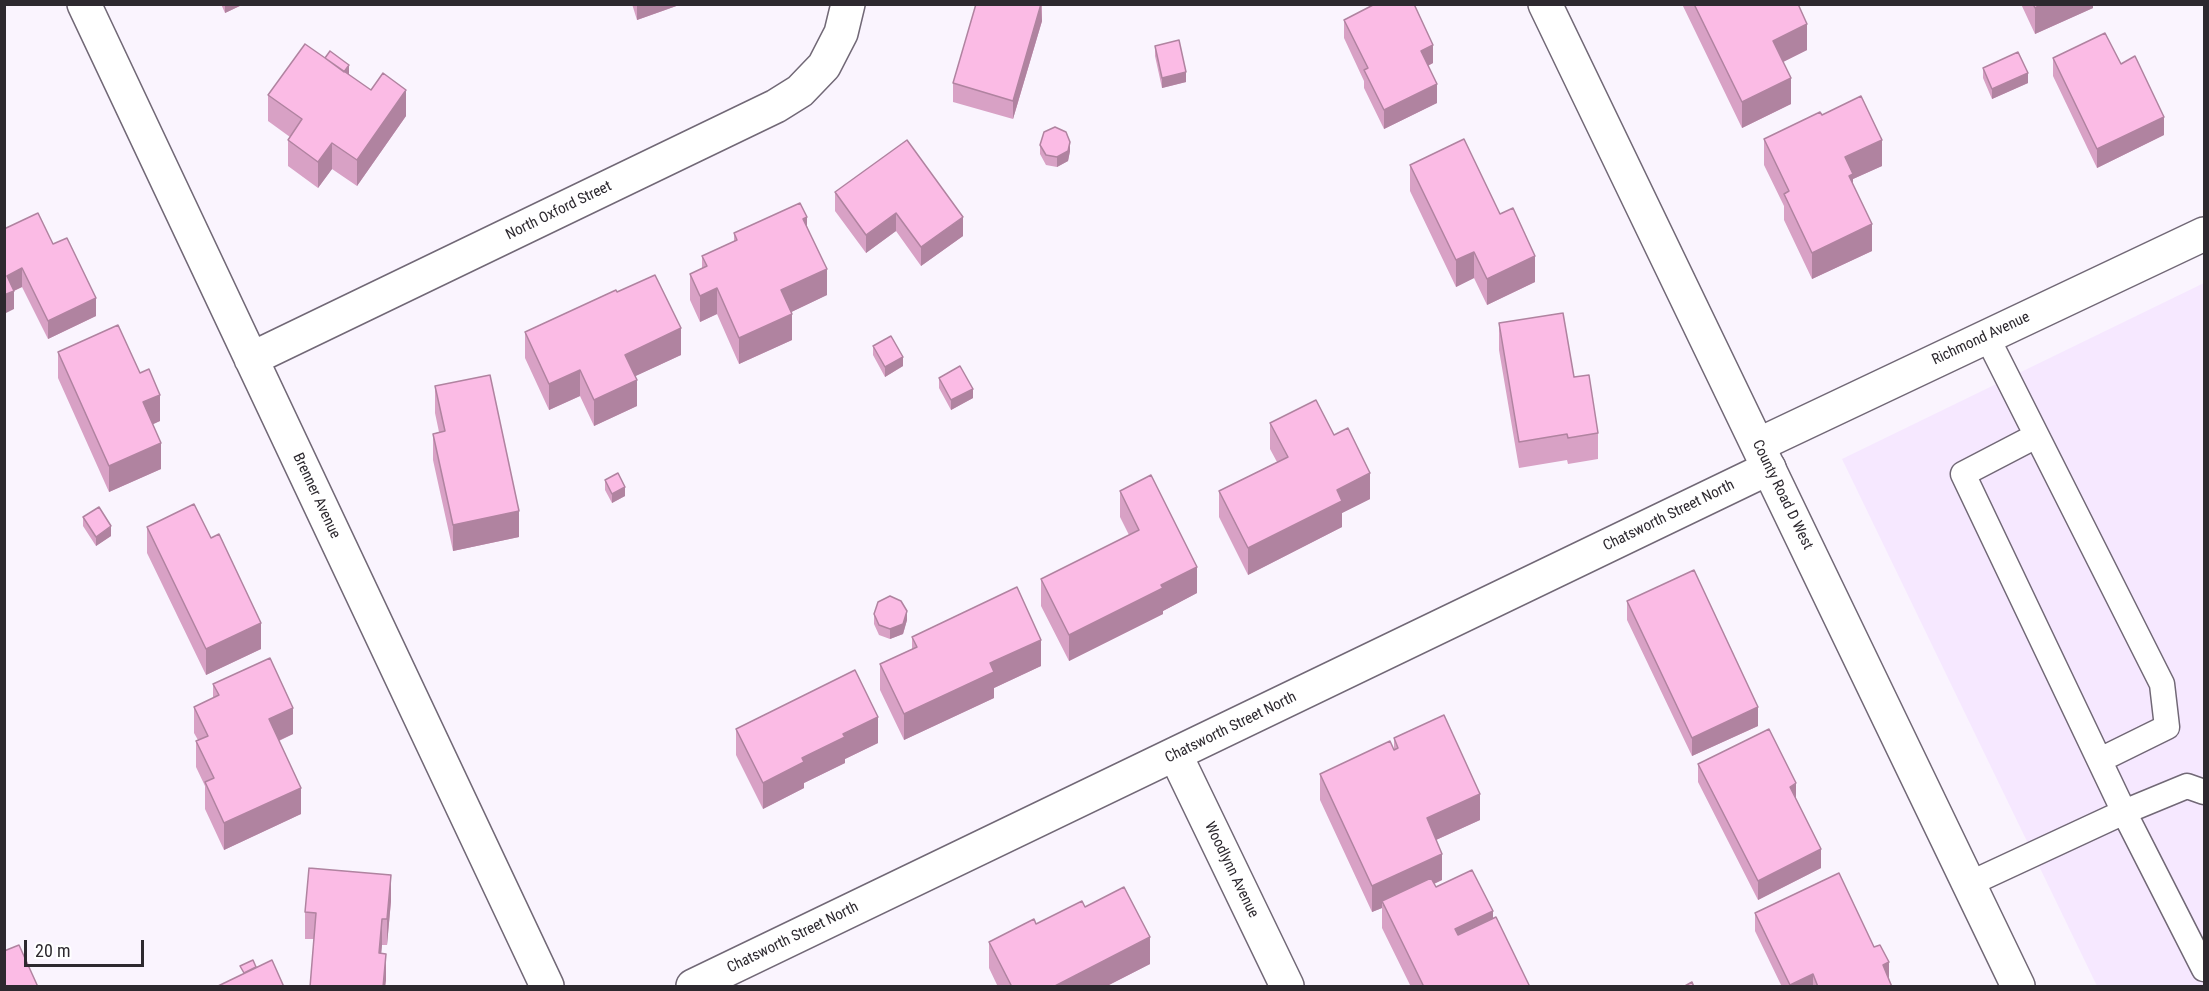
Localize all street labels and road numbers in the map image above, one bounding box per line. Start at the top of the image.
street label: North Oxford Street [503,178,615,244]
street label: Richmond Avenue [1929,309,2033,369]
street label: County Road D West [1748,437,1816,553]
street label: Brenner Avenue [288,450,344,542]
street label: Chatsworth Street North [1601,476,1737,556]
street label: Chatsworth Street North [1163,688,1299,768]
street label: Woodlynn Avenue [1200,819,1262,921]
street label: Chatsworth Street North [725,898,861,978]

